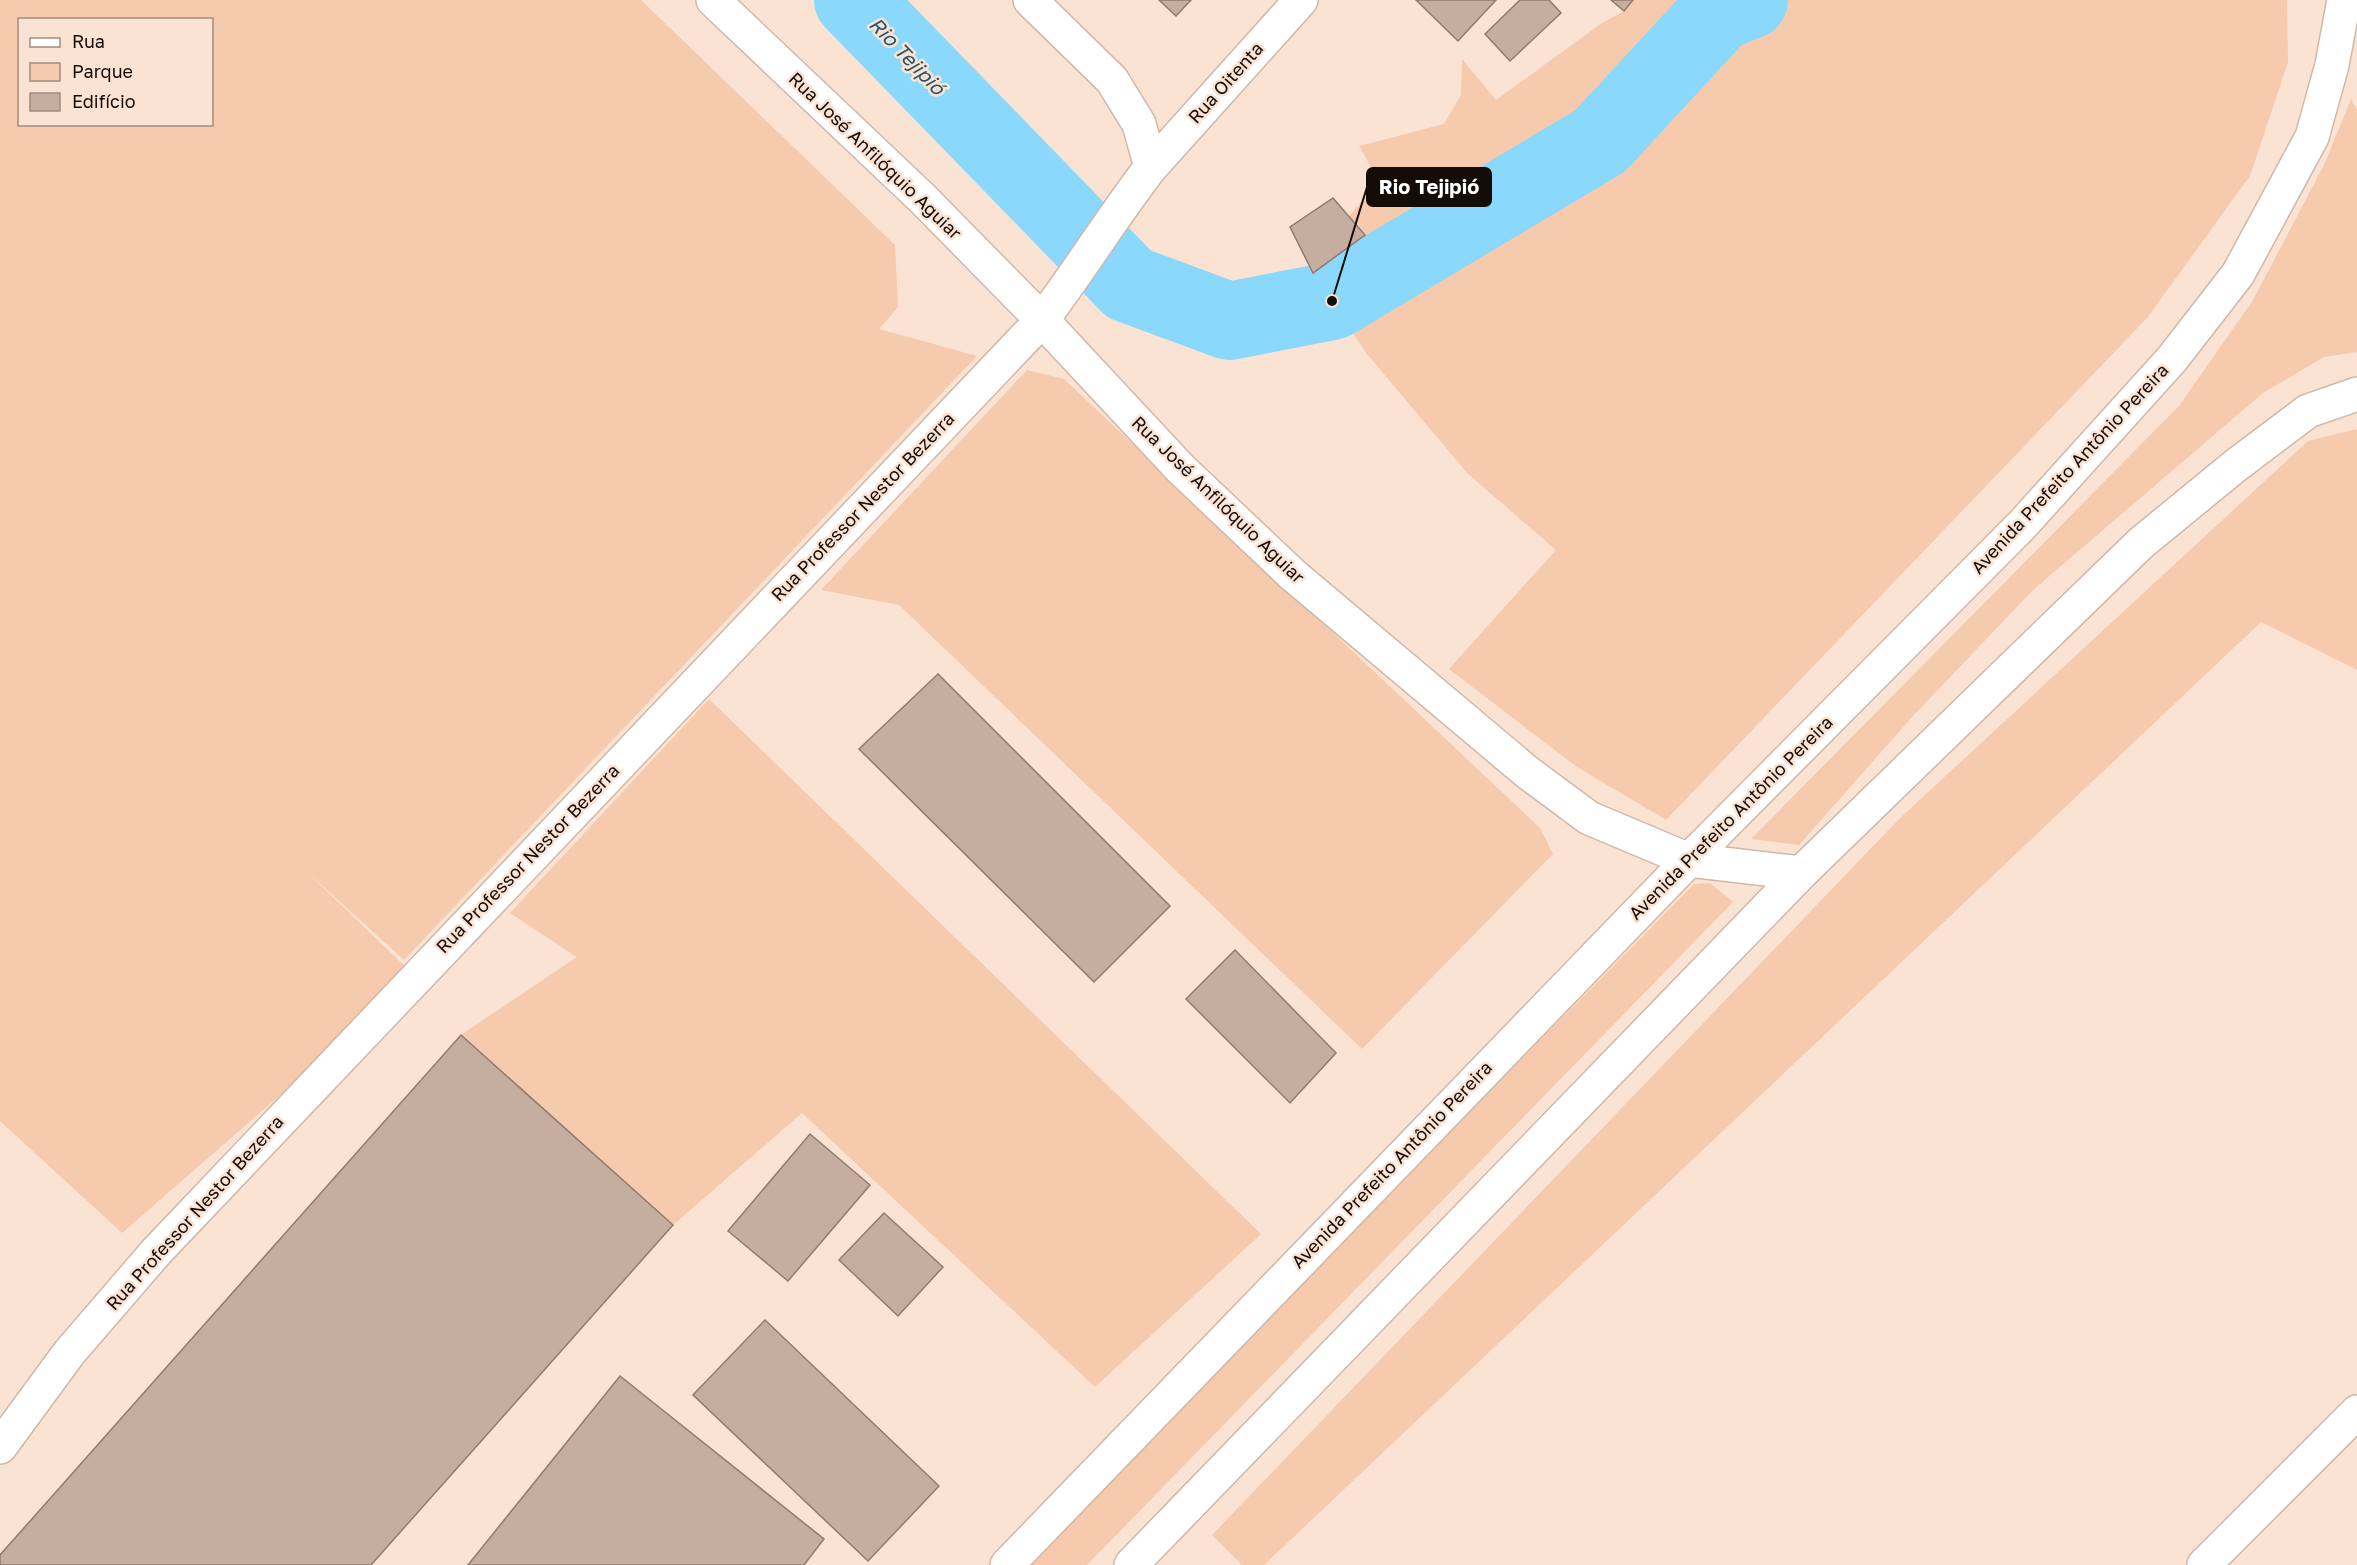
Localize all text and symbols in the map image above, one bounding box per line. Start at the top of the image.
water label: Rio Tejipió [864,12,952,101]
legend [18,18,213,126]
text: Rua [72,30,105,52]
street label: Rua Oitenta [1183,37,1267,127]
text: Parque [72,60,133,82]
street label: Rua José Anfilóquio Aguiar [785,67,967,244]
text: Edifício [72,90,136,112]
callout: Rio Tejipió [1367,168,1491,206]
text: Rio Tejipió [1379,174,1479,198]
street label: Avenida Prefeito Antônio Pereira [1966,359,2172,578]
street label: Rua Professor Nestor Bezerra [766,407,959,605]
street label: Rua José Anfilóquio Aguiar [1128,411,1310,588]
street label: Avenida Prefeito Antônio Pereira [1624,711,1837,924]
street label: Rua Professor Nestor Bezerra [431,759,624,957]
street label: Avenida Prefeito Antônio Pereira [1286,1056,1496,1272]
street label: Rua Professor Nestor Bezerra [101,1110,287,1314]

